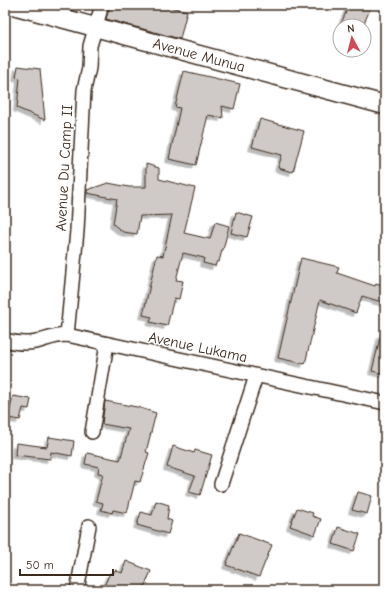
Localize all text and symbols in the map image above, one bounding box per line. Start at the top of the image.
north arrow [332,18,372,58]
text: N [346,22,355,35]
street label: Avenue Munua [151,34,247,76]
street label: Avenue Du Camp II [52,104,76,232]
street label: Avenue Lukama [147,328,249,366]
scale bar [20,551,113,577]
text: 50 m [26,558,54,572]

